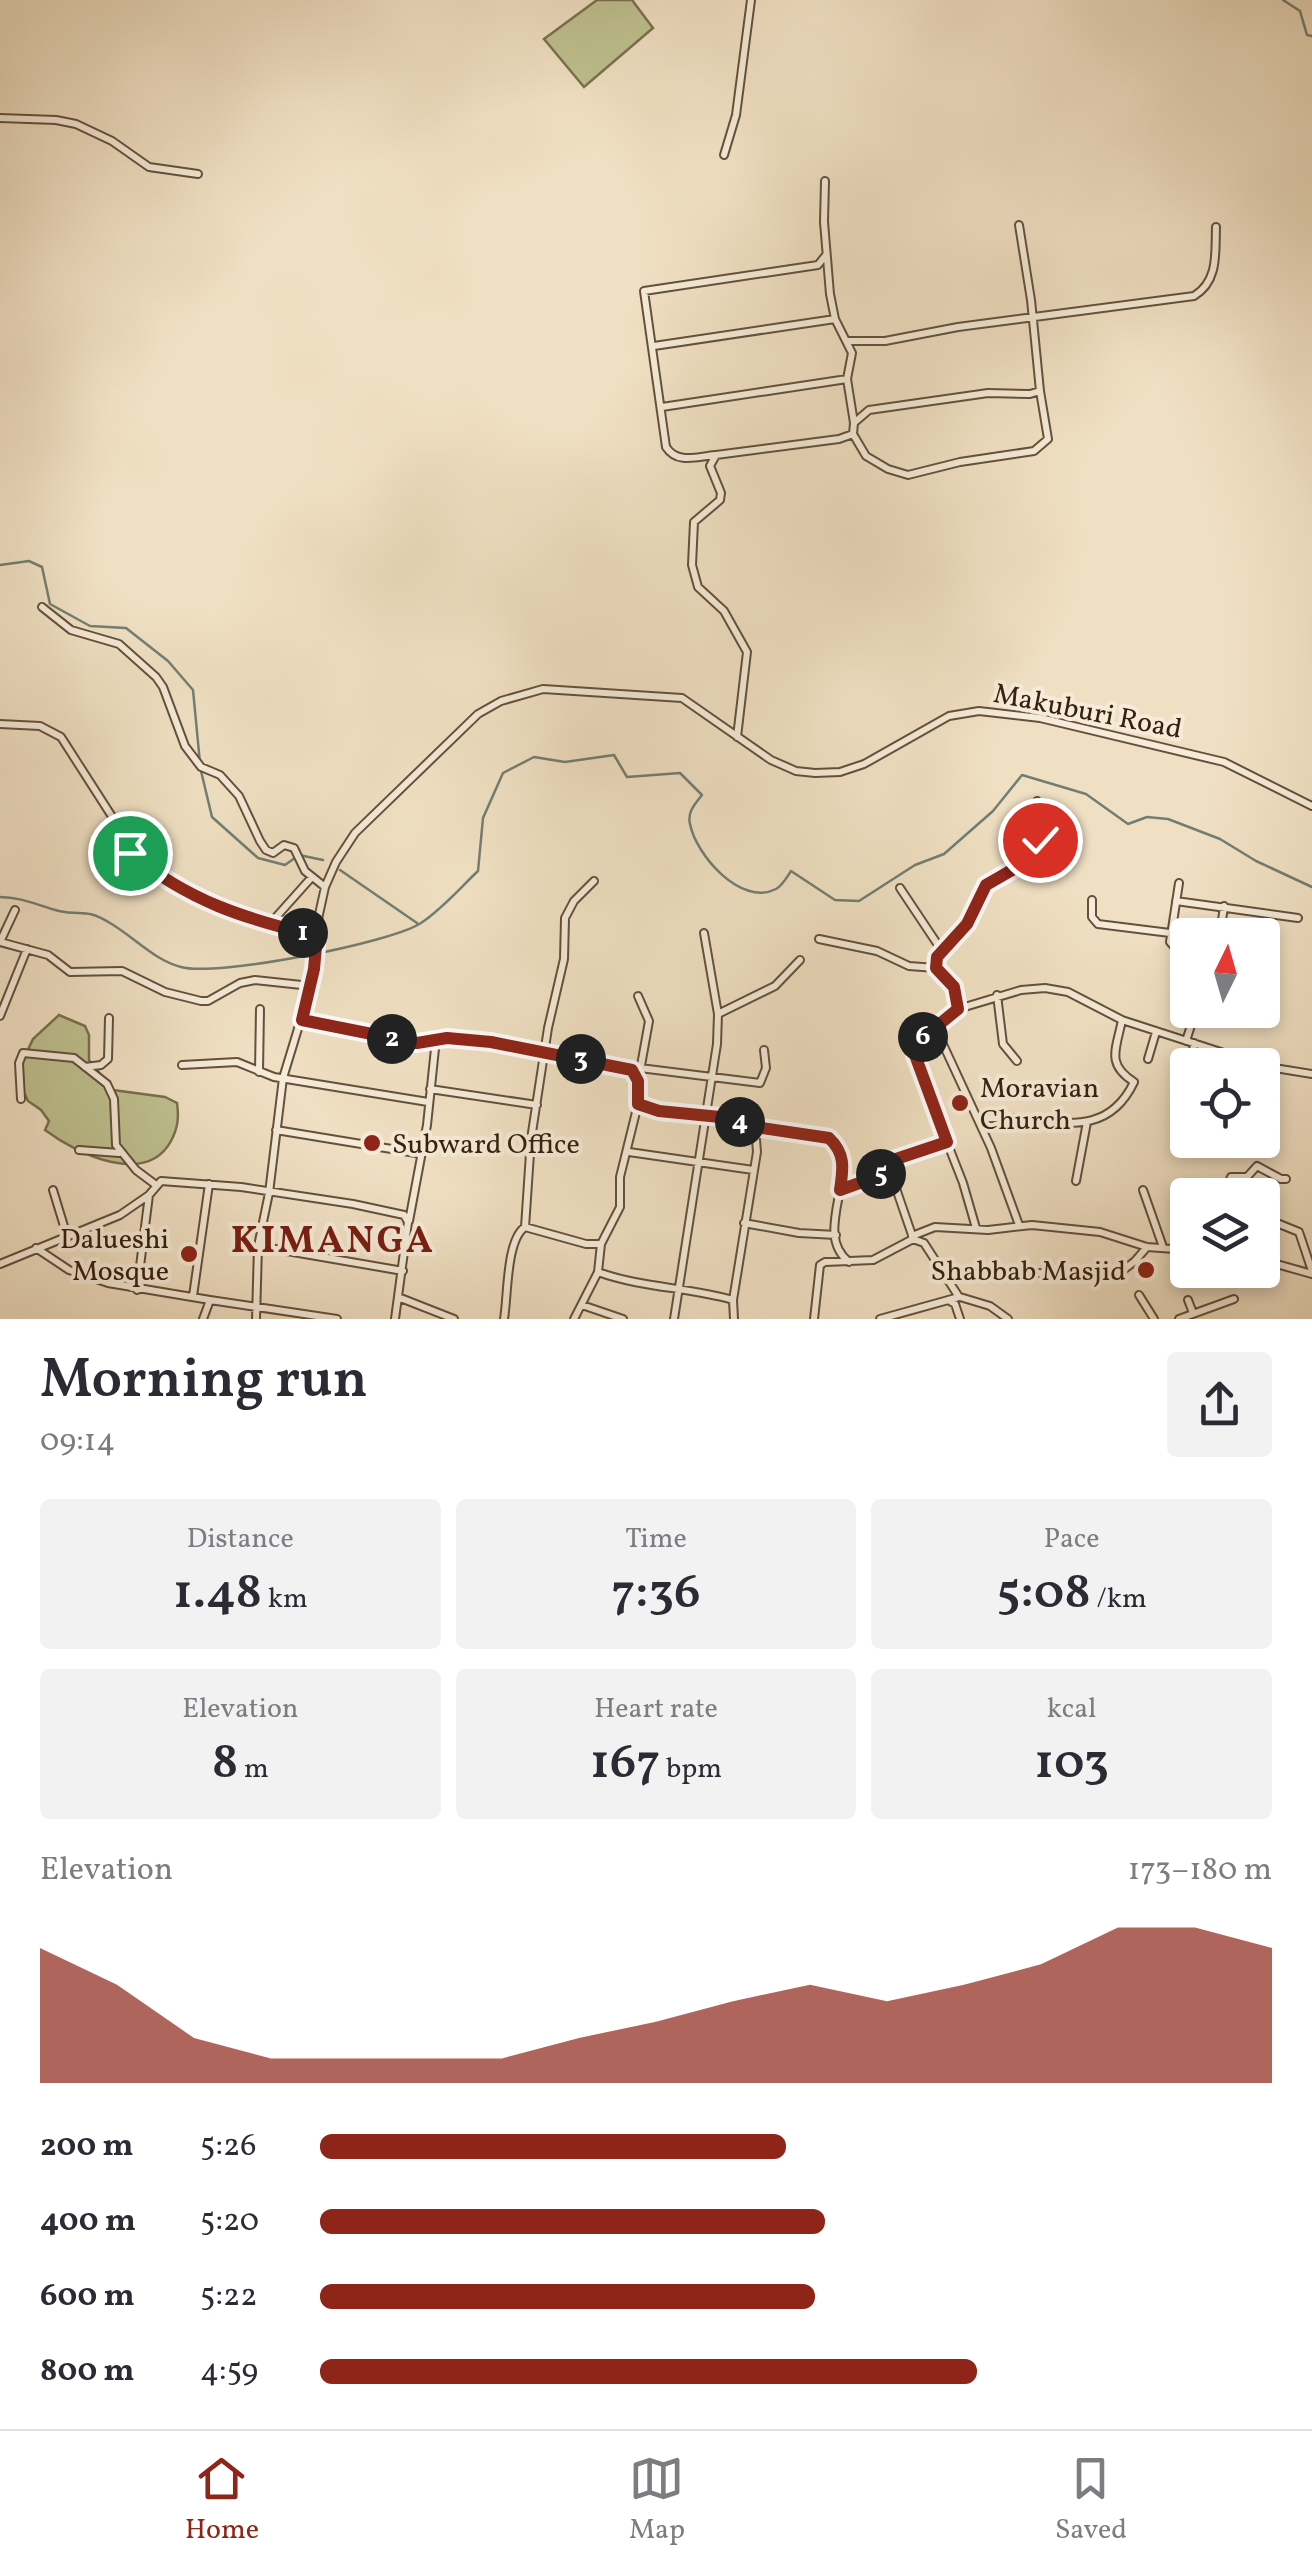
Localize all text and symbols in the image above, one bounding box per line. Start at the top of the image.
street label: Makuburi Road [990,675,1185,750]
pin [998,798,1083,883]
pin [88,811,173,896]
icon: check [1013,813,1068,868]
icon: arrive [103,826,158,881]
pin: 1 [278,908,328,958]
text: 1 [297,913,309,952]
north arrow [1170,918,1280,1028]
map controls [1170,918,1280,1288]
pin: 6 [898,1012,948,1062]
pin: 2 [367,1014,417,1064]
text: 6 [915,1017,931,1056]
text: 2 [385,1019,399,1058]
pin: 3 [556,1034,606,1084]
text: 3 [574,1039,588,1078]
button: locate [1170,1048,1280,1158]
place label: Moravian Church [980,1070,1099,1141]
marker: Moravian Church [949,1092,971,1114]
pin: 4 [715,1097,765,1147]
text: 4 [732,1102,748,1141]
place label: Subward Office [392,1126,580,1165]
marker: Subward Office [361,1132,383,1154]
pin: 5 [856,1149,906,1199]
text: 5 [874,1154,888,1193]
button: layers [1170,1178,1280,1288]
district label: KIMANGA [231,1216,435,1269]
place label: Dalueshi Mosque [60,1221,169,1292]
marker: Dalueshi Mosque [178,1243,200,1265]
place label: Shabbab Masjid [931,1253,1126,1292]
marker: Shabbab Masjid [1135,1259,1157,1281]
text: Morning run [40,1344,368,1420]
button: share [1167,1352,1272,1457]
text: 09:14 [40,1420,115,1464]
text: Distance [187,1520,294,1559]
text: Time [625,1520,687,1559]
text: Pace [1044,1520,1100,1559]
text: 1.48 [173,1559,262,1629]
text: 7:36 [611,1559,701,1629]
text: 5:08 [997,1559,1091,1629]
text: km [262,1580,308,1619]
text: /km [1091,1580,1147,1619]
text: Elevation [182,1690,299,1729]
text: Heart rate [594,1690,718,1729]
text: kcal [1047,1690,1097,1729]
text: 8 [212,1729,238,1799]
text: 167 [590,1729,660,1799]
text: 103 [1034,1729,1109,1799]
text: m [238,1750,269,1789]
text: bpm [660,1750,722,1789]
text: Elevation [40,1849,173,1893]
text: 173–180 m [1128,1849,1272,1893]
text: 200 m [40,2125,134,2169]
text: 5:26 [200,2125,256,2169]
text: 400 m [40,2200,136,2244]
text: 5:20 [200,2200,259,2244]
text: 600 m [40,2275,135,2319]
text: 5:22 [200,2275,257,2319]
text: 800 m [40,2350,135,2394]
text: 4:59 [200,2350,258,2394]
tab: Home [185,2451,259,2550]
tab: Map [629,2451,685,2550]
tab: Saved [1055,2451,1127,2550]

